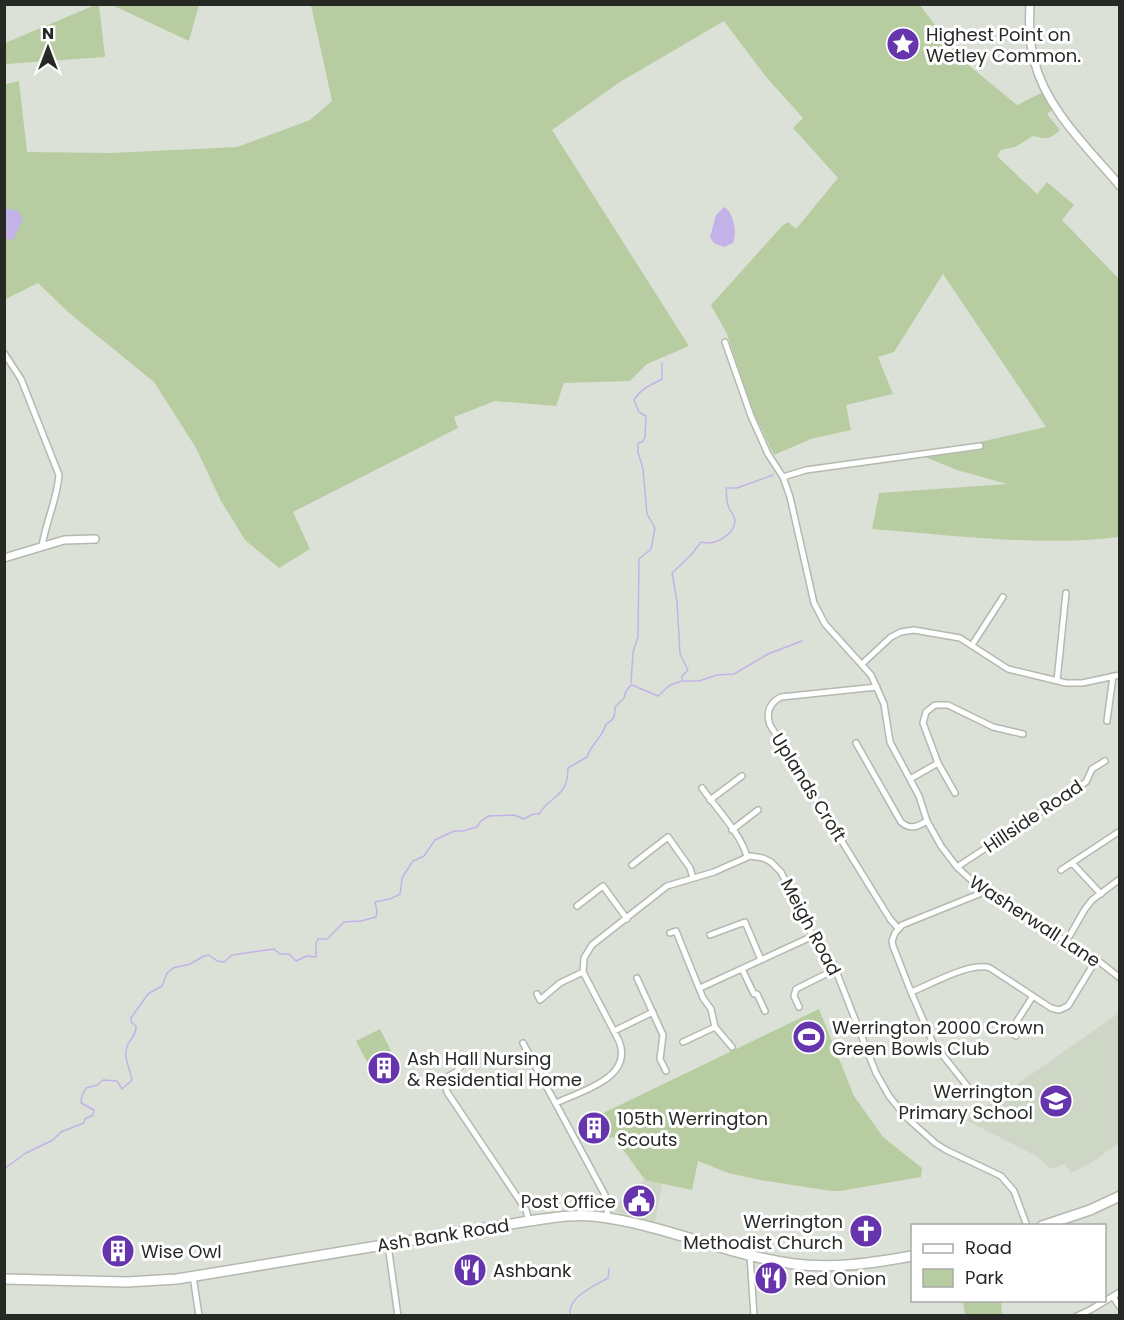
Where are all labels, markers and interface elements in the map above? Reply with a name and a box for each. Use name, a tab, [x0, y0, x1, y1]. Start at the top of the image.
north arrow	[18, 18, 78, 78]
text: N	[42, 22, 54, 45]
place label: Highest Point on Wetley Common.	[926, 22, 1081, 68]
place icon: Highest Point on Wetley Common.	[885, 26, 921, 62]
street label: Uplands Croft	[766, 728, 852, 846]
street label: Hillside Road	[979, 774, 1087, 858]
street label: Washerwall Lane	[965, 869, 1105, 973]
street label: Meigh Road	[775, 874, 847, 980]
place label: Werrington 2000 Crown Green Bowls Club	[832, 1015, 1044, 1061]
sports icon: Werrington 2000 Crown Green Bowls Club	[791, 1019, 827, 1055]
place label: Ash Hall Nursing & Residential Home	[407, 1046, 582, 1092]
building icon: Ash Hall Nursing & Residential Home	[366, 1050, 402, 1086]
place label: Werrington Primary School	[899, 1079, 1033, 1125]
school or university icon: Werrington Primary School	[1038, 1083, 1074, 1119]
place label: 105th Werrington Scouts	[617, 1106, 768, 1152]
building icon: 105th Werrington Scouts	[576, 1110, 612, 1146]
public building icon: Post Office	[621, 1183, 657, 1219]
place label: Post Office	[521, 1189, 616, 1214]
place label: Werrington Methodist Church	[683, 1209, 843, 1255]
street label: Ash Bank Road	[375, 1212, 511, 1258]
church icon: Werrington Methodist Church	[848, 1213, 884, 1249]
legend	[911, 1224, 1106, 1302]
building icon: Wise Owl	[100, 1233, 136, 1269]
text: Road	[965, 1235, 1012, 1260]
place label: Wise Owl	[141, 1239, 222, 1264]
restaurant icon: Ashbank	[452, 1252, 488, 1288]
place label: Ashbank	[493, 1258, 572, 1283]
restaurant icon: Red Onion	[753, 1260, 789, 1296]
text: Park	[965, 1265, 1004, 1290]
place label: Red Onion	[794, 1266, 886, 1291]

